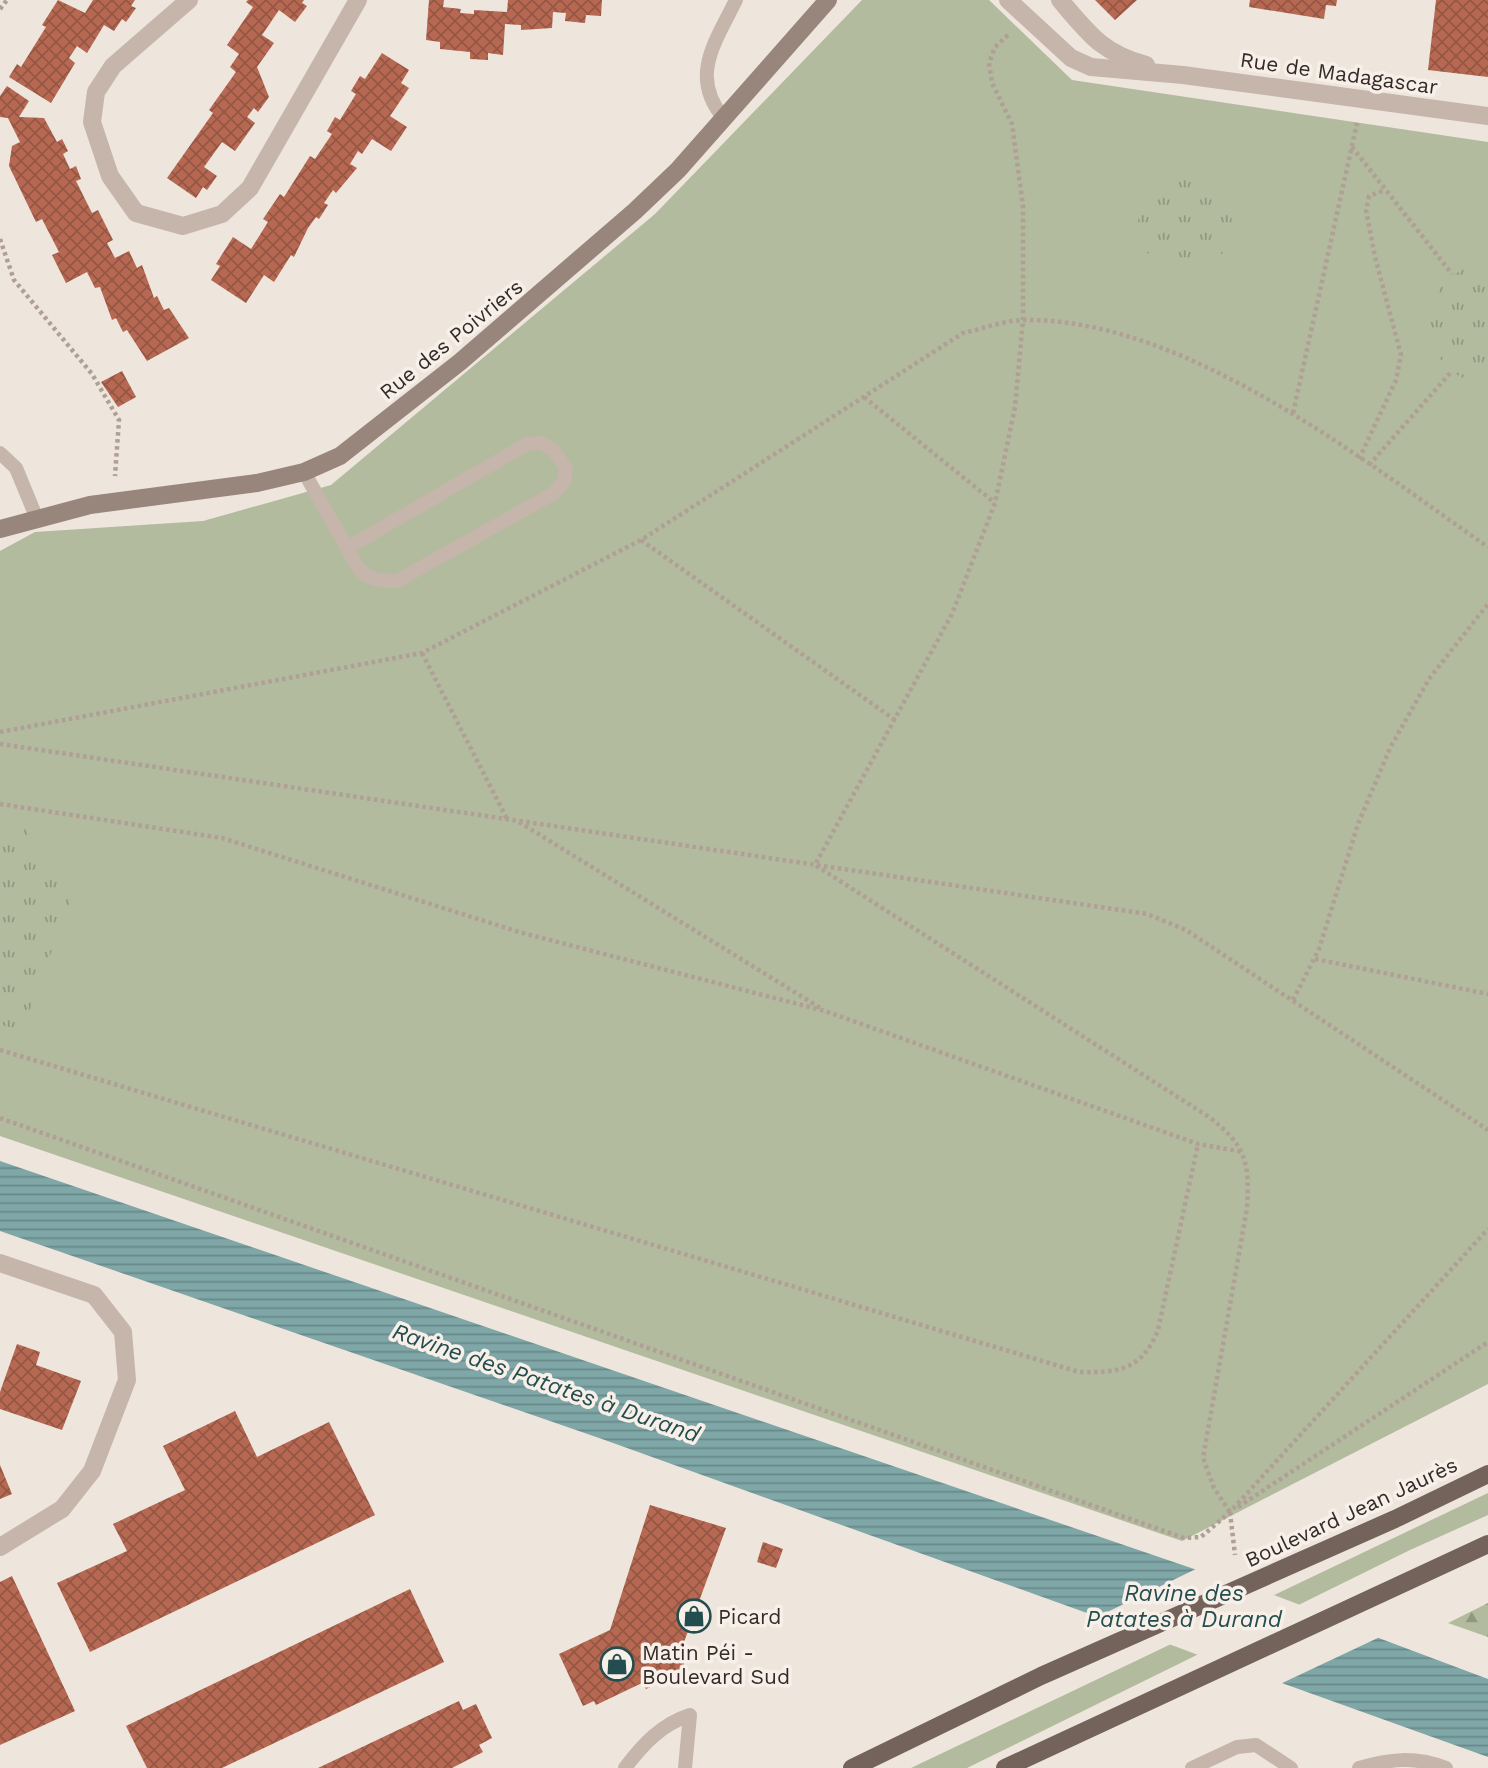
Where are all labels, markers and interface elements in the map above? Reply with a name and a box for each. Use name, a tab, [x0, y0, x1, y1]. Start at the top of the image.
street label: Rue de Madagascar	[1238, 47, 1440, 99]
street label: Rue des Poivriers	[374, 274, 528, 404]
water label: Ravine des Patates à Durand	[389, 1318, 704, 1449]
street label: Boulevard Jean Jaurès	[1241, 1452, 1461, 1572]
water label: Ravine des Patates à Durand	[1086, 1580, 1283, 1633]
shop icon: Picard	[675, 1597, 713, 1635]
place label: Picard	[718, 1604, 781, 1629]
place label: Matin Péi - Boulevard Sud	[642, 1640, 790, 1689]
shop icon: Matin Péi - Boulevard Sud	[598, 1645, 636, 1683]

